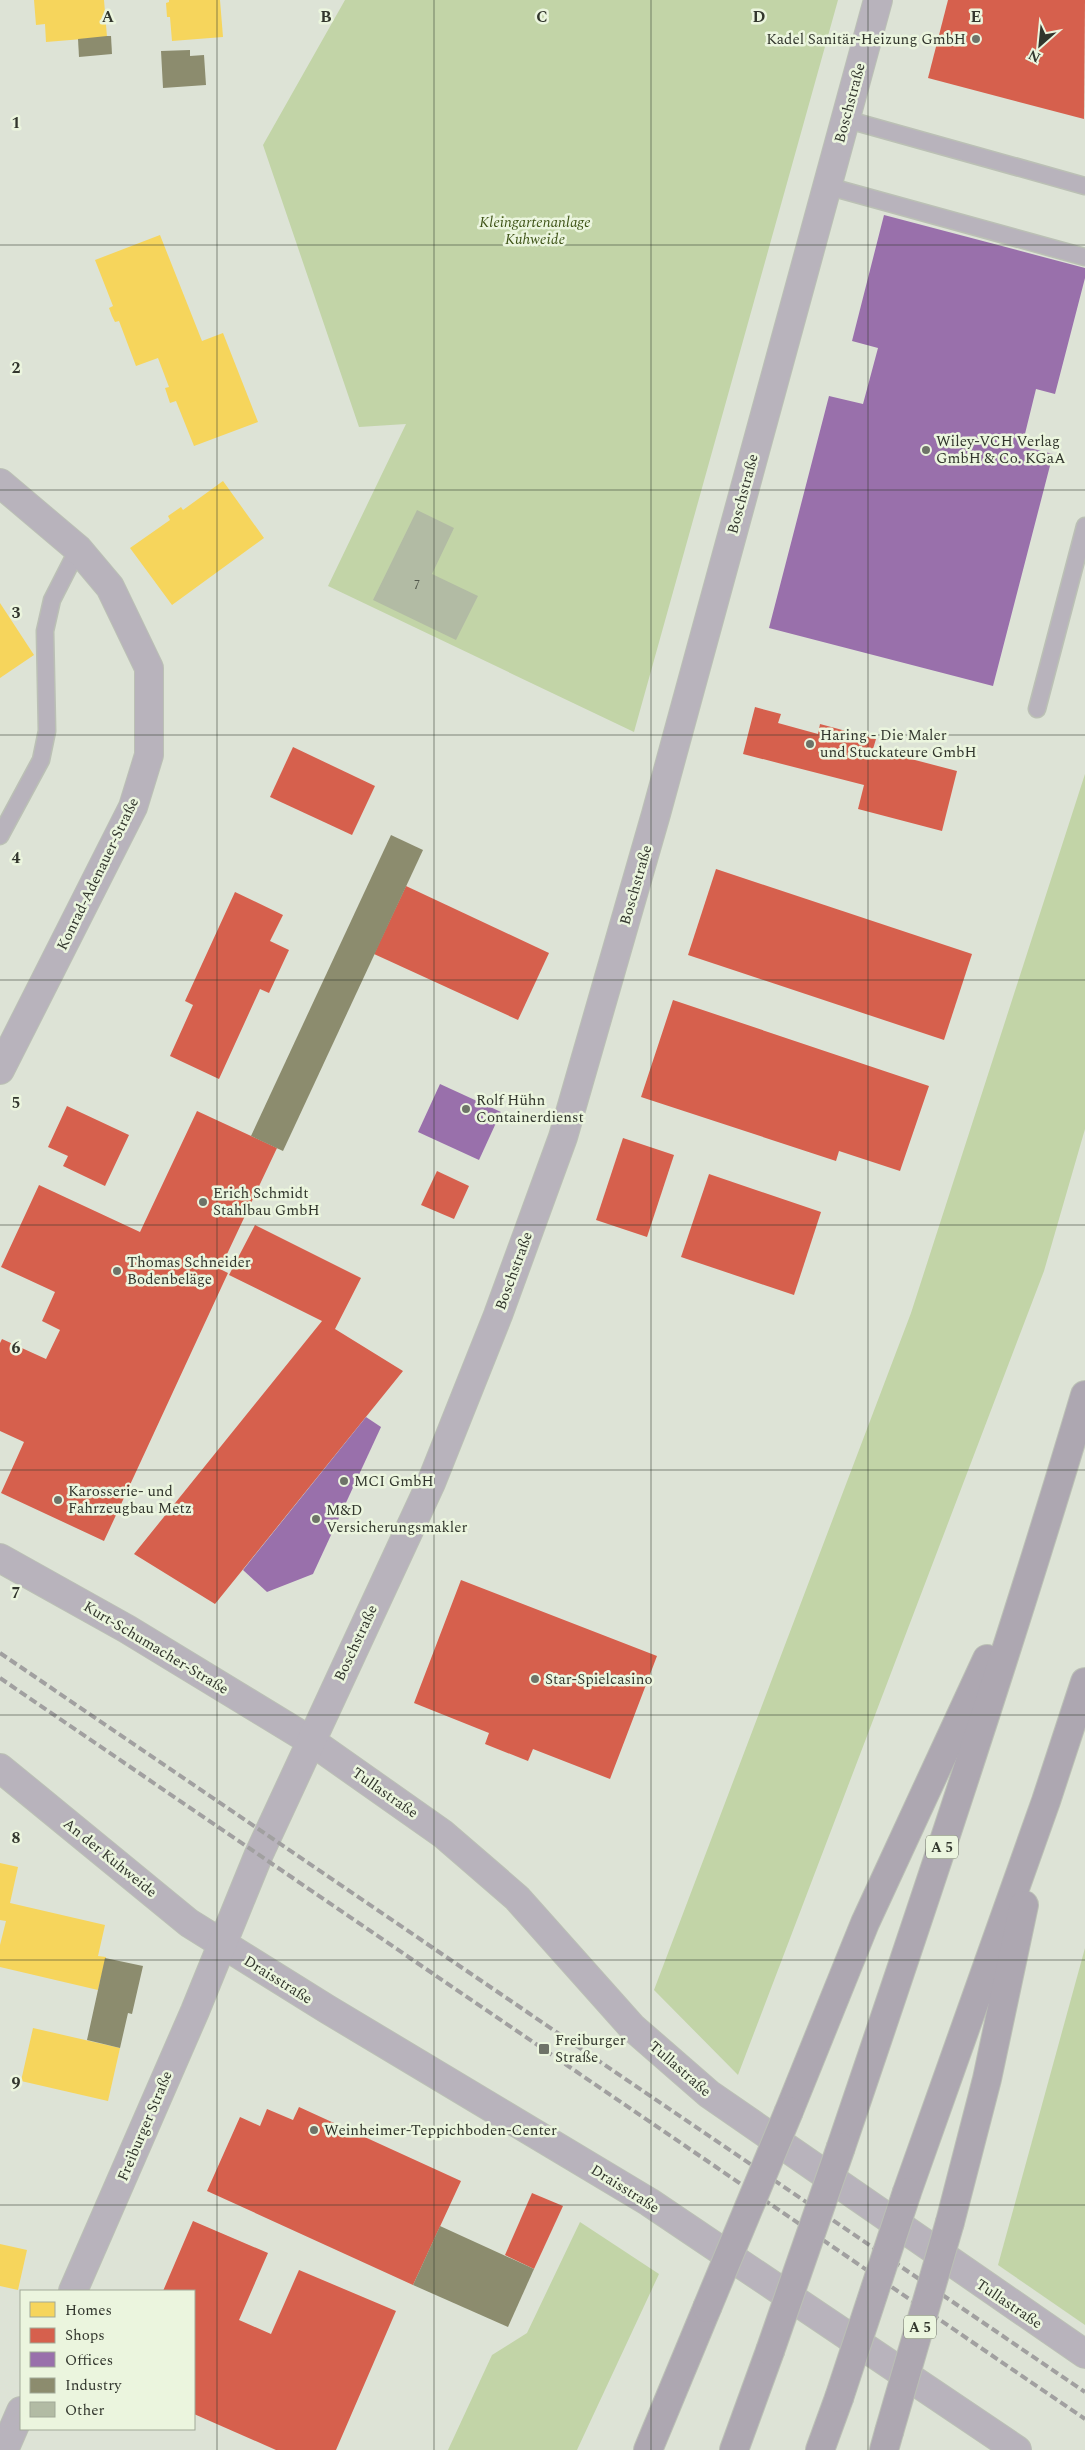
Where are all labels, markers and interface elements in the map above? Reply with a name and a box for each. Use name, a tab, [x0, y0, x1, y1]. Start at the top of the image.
text: A	[102, 5, 115, 29]
text: B	[320, 5, 332, 29]
text: C	[536, 5, 548, 29]
text: D	[753, 5, 766, 29]
text: E	[971, 5, 981, 29]
north arrow	[1015, 20, 1065, 70]
place label: Kadel Sanitär-Heizung GmbH	[766, 28, 966, 51]
marker: Kadel Sanitär-Heizung GmbH	[970, 33, 982, 45]
text: N	[1024, 44, 1044, 68]
street label: Boschstraße	[828, 60, 872, 146]
text: 1	[12, 111, 20, 135]
park label: Kleingartenanlage Kuhweide	[479, 211, 591, 251]
text: 2	[12, 356, 21, 380]
place label: Wiley-VCH Verlag GmbH & Co. KGaA	[936, 430, 1065, 470]
marker: Wiley-VCH Verlag GmbH & Co. KGaA	[920, 444, 932, 456]
street label: Boschstraße	[721, 451, 765, 537]
house number: 7	[414, 576, 420, 595]
text: 3	[12, 601, 21, 625]
place label: Haring - Die Maler und Stuckateure GmbH	[820, 724, 977, 764]
marker: Haring - Die Maler und Stuckateure GmbH	[804, 738, 816, 750]
street label: Konrad-Adenauer-Straße	[51, 794, 145, 954]
street label: Boschstraße	[614, 842, 658, 928]
text: 4	[12, 846, 21, 870]
place label: Rolf Hühn Containerdienst	[476, 1089, 584, 1129]
text: 5	[12, 1091, 20, 1115]
marker: Rolf Hühn Containerdienst	[460, 1103, 472, 1115]
place label: Erich Schmidt Stahlbau GmbH	[213, 1182, 320, 1222]
marker: Erich Schmidt Stahlbau GmbH	[197, 1196, 209, 1208]
street label: Boschstraße	[489, 1229, 539, 1313]
place label: Thomas Schneider Bodenbeläge	[127, 1251, 251, 1291]
marker: Thomas Schneider Bodenbeläge	[111, 1265, 123, 1277]
text: 6	[12, 1336, 21, 1360]
place label: MCI GmbH	[354, 1470, 434, 1493]
marker: MCI GmbH	[338, 1475, 350, 1487]
place label: Karosserie- und Fahrzeugbau Metz	[68, 1480, 192, 1520]
marker: Karosserie- und Fahrzeugbau Metz	[52, 1494, 64, 1506]
place label: M&D Versicherungsmakler	[326, 1499, 467, 1539]
marker: M&D Versicherungsmakler	[310, 1513, 322, 1525]
text: 7	[12, 1581, 21, 1605]
street label: Kurt-Schumacher-Straße	[79, 1595, 233, 1701]
street label: Boschstraße	[328, 1601, 384, 1685]
place label: Star-Spielcasino	[545, 1668, 653, 1691]
marker: Star-Spielcasino	[529, 1673, 541, 1685]
street label: Tullastraße	[347, 1762, 423, 1824]
street label: An der Kuhweide	[58, 1813, 162, 1903]
text: 8	[12, 1826, 21, 1850]
road number: A 5	[926, 1835, 958, 1858]
street label: Draisstraße	[239, 1950, 317, 2010]
place label: Freiburger Straße	[555, 2029, 626, 2069]
street label: Tullastraße	[644, 2035, 716, 2103]
marker: Freiburger Straße	[537, 2042, 551, 2056]
street label: Freiburger Straße	[111, 2067, 179, 2185]
text: 9	[12, 2071, 21, 2095]
place label: Weinheimer-Teppichboden-Center	[324, 2119, 557, 2142]
marker: Weinheimer-Teppichboden-Center	[308, 2124, 320, 2136]
street label: Draisstraße	[586, 2159, 664, 2219]
street label: Tullastraße	[971, 2273, 1047, 2335]
legend	[20, 2290, 195, 2430]
text: Homes	[65, 2299, 112, 2322]
road number: A 5	[904, 2316, 936, 2338]
text: Shops	[65, 2324, 105, 2347]
text: Offices	[65, 2349, 113, 2372]
text: Industry	[65, 2374, 122, 2397]
text: Other	[65, 2399, 104, 2422]

